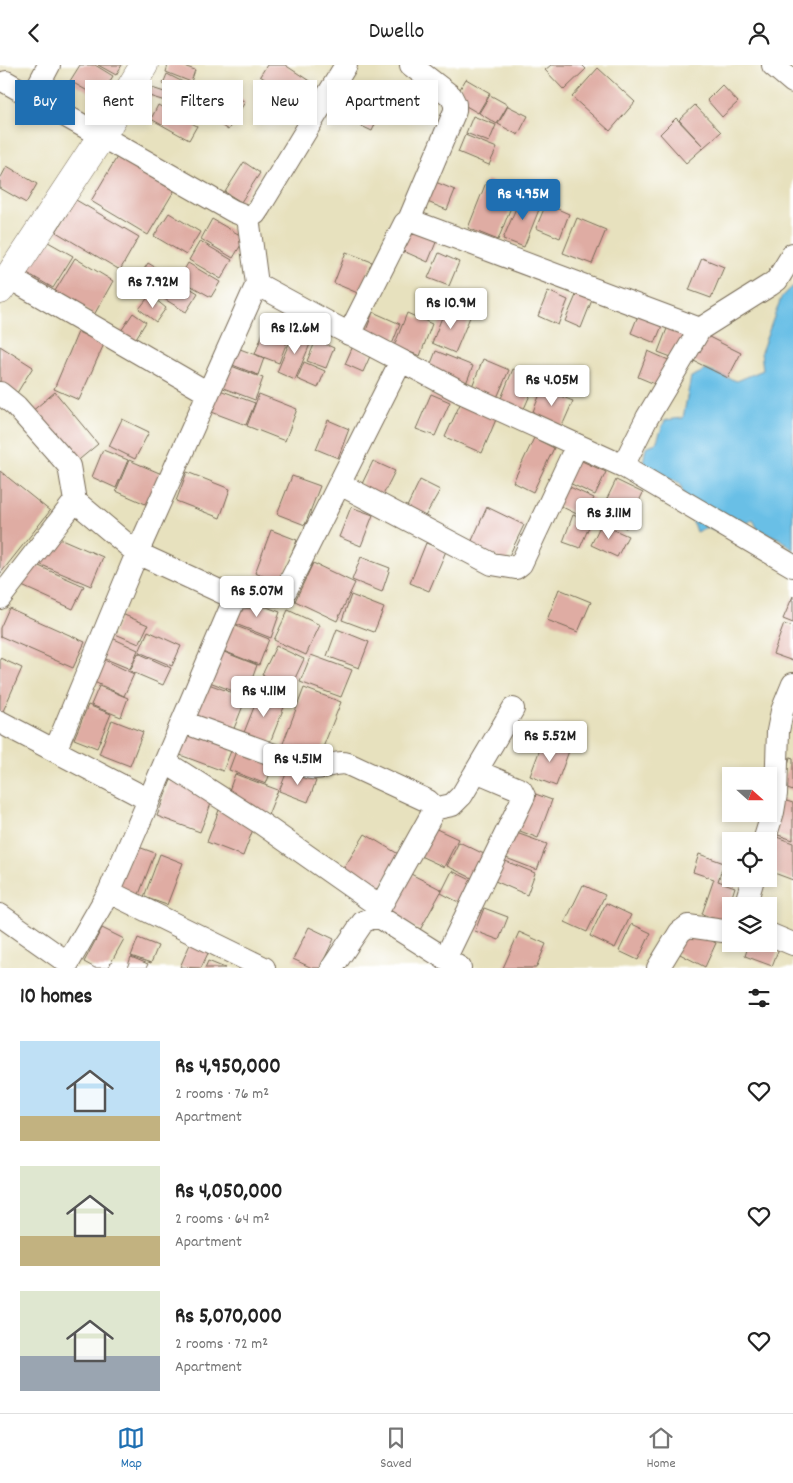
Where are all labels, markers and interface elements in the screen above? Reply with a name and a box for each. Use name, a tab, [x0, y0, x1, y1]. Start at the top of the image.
text: Dwello	[369, 17, 424, 48]
icon: back	[20, 19, 48, 47]
icon: person	[745, 19, 773, 47]
chip: Buy	[15, 80, 75, 125]
chip: Rent	[85, 80, 152, 125]
chip: Filters	[162, 80, 243, 125]
chip: New	[253, 80, 317, 125]
chip: Apartment	[327, 80, 438, 125]
pin: Rs 4.95M	[471, 179, 575, 221]
text: Rs 4.95M	[497, 183, 549, 206]
pin: Rs 7.92M	[101, 267, 205, 309]
text: Rs 7.92M	[128, 271, 178, 294]
pin: Rs 10.9M	[399, 287, 503, 330]
text: Rs 10.9M	[426, 292, 476, 315]
pin: Rs 12.6M	[243, 313, 347, 355]
text: Rs 12.6M	[271, 317, 319, 340]
pin: Rs 4.05M	[500, 365, 604, 407]
text: Rs 4.05M	[526, 369, 579, 392]
pin: Rs 3.11M	[557, 497, 661, 540]
text: Rs 3.11M	[587, 502, 631, 525]
pin: Rs 5.07M	[205, 575, 309, 618]
text: Rs 5.07M	[231, 580, 283, 603]
pin: Rs 4.11M	[212, 675, 316, 718]
text: Rs 4.11M	[242, 680, 286, 703]
pin: Rs 5.52M	[498, 721, 602, 763]
text: Rs 5.52M	[524, 725, 576, 748]
pin: Rs 4.51M	[246, 743, 350, 786]
text: Rs 4.51M	[274, 748, 322, 771]
north arrow	[722, 767, 778, 823]
map controls	[722, 767, 777, 952]
button: locate	[722, 832, 777, 887]
button: layers	[722, 897, 777, 952]
text: 10 homes	[20, 983, 92, 1013]
icon: filters	[745, 984, 773, 1012]
text: Rs 4,950,000	[175, 1053, 281, 1083]
icon: home	[60, 1061, 120, 1121]
icon: heart	[745, 1077, 773, 1105]
text: 2 rooms · 76 m²	[175, 1083, 269, 1106]
text: Apartment	[175, 1106, 242, 1129]
text: Rs 4,050,000	[175, 1178, 283, 1208]
icon: home	[60, 1186, 120, 1246]
icon: heart	[745, 1202, 773, 1230]
text: 2 rooms · 64 m²	[175, 1208, 270, 1231]
text: Apartment	[175, 1231, 242, 1254]
text: Rs 5,070,000	[175, 1303, 282, 1333]
icon: home	[60, 1311, 120, 1371]
icon: heart	[745, 1327, 773, 1355]
text: 2 rooms · 72 m²	[175, 1333, 268, 1356]
text: Apartment	[175, 1356, 242, 1379]
tab: Map	[117, 1424, 145, 1474]
tab: Saved	[380, 1424, 412, 1474]
tab: Home	[646, 1424, 676, 1474]

